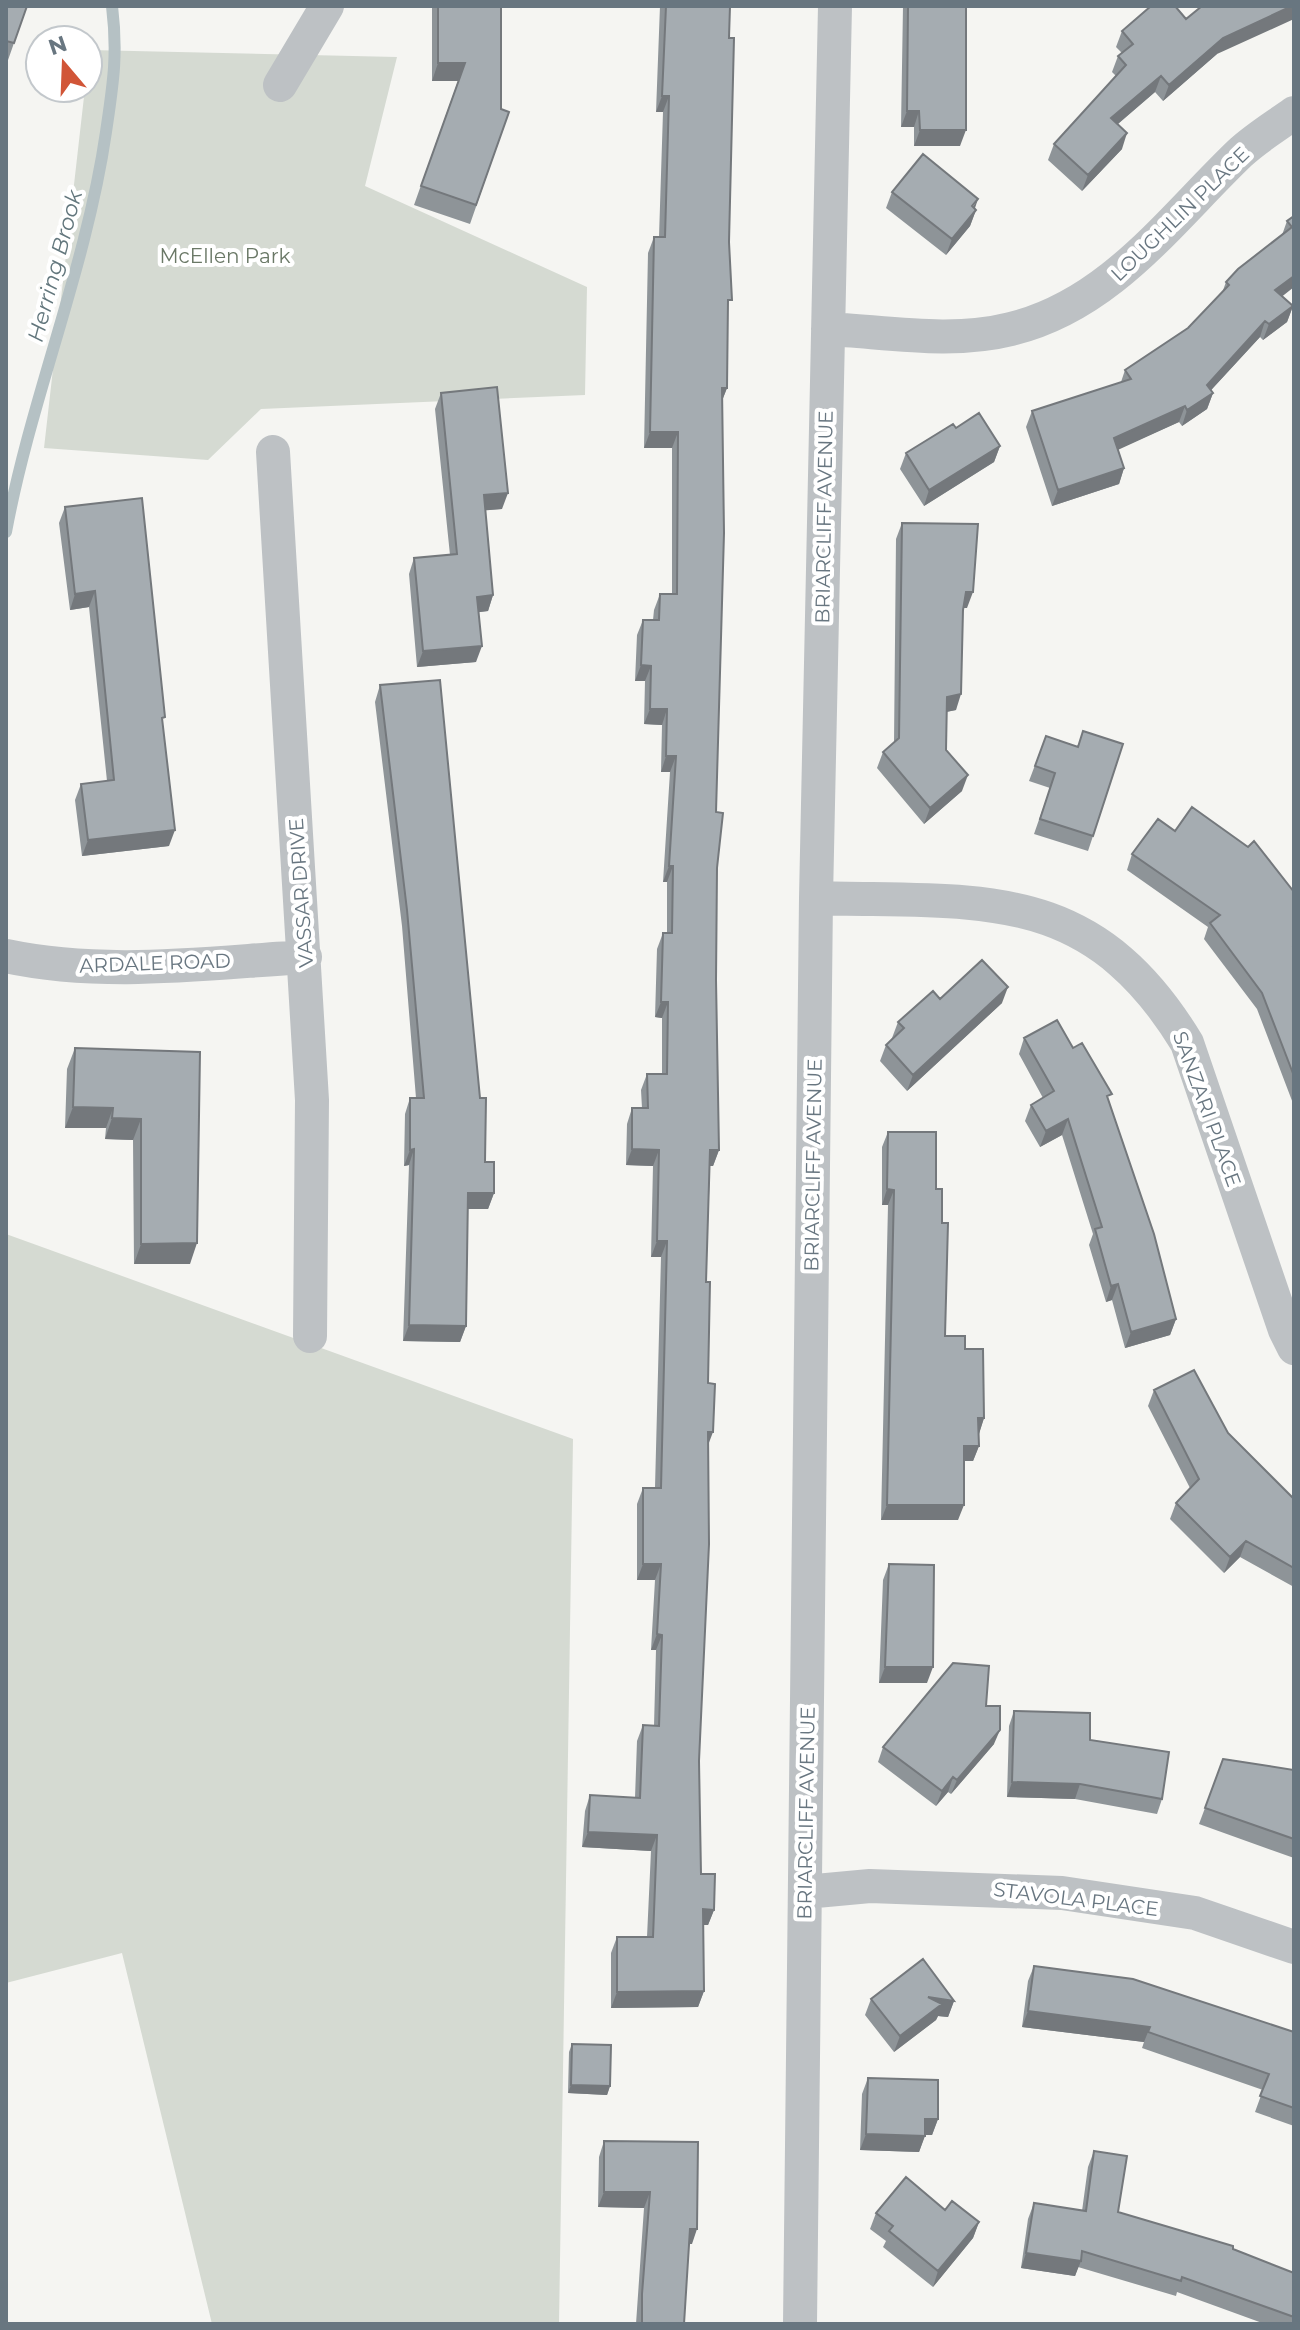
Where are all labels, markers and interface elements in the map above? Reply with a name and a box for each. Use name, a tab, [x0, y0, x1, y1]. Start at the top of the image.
north arrow	[24, 24, 104, 104]
text: N	[45, 30, 70, 61]
street label: LOUGHLIN PLACE	[1106, 142, 1254, 286]
water label: Herring Brook	[22, 186, 88, 345]
park label: McEllen Park	[159, 244, 291, 268]
street label: BRIARCLIFF AVENUE	[810, 410, 838, 624]
street label: VASSAR DRIVE	[284, 817, 318, 969]
street label: ARDALE ROAD	[79, 948, 231, 978]
street label: SANZARI PLACE	[1168, 1028, 1246, 1190]
street label: BRIARCLIFF AVENUE	[799, 1058, 827, 1272]
street label: BRIARCLIFF AVENUE	[792, 1706, 820, 1920]
street label: STAVOLA PLACE	[992, 1877, 1160, 1921]

